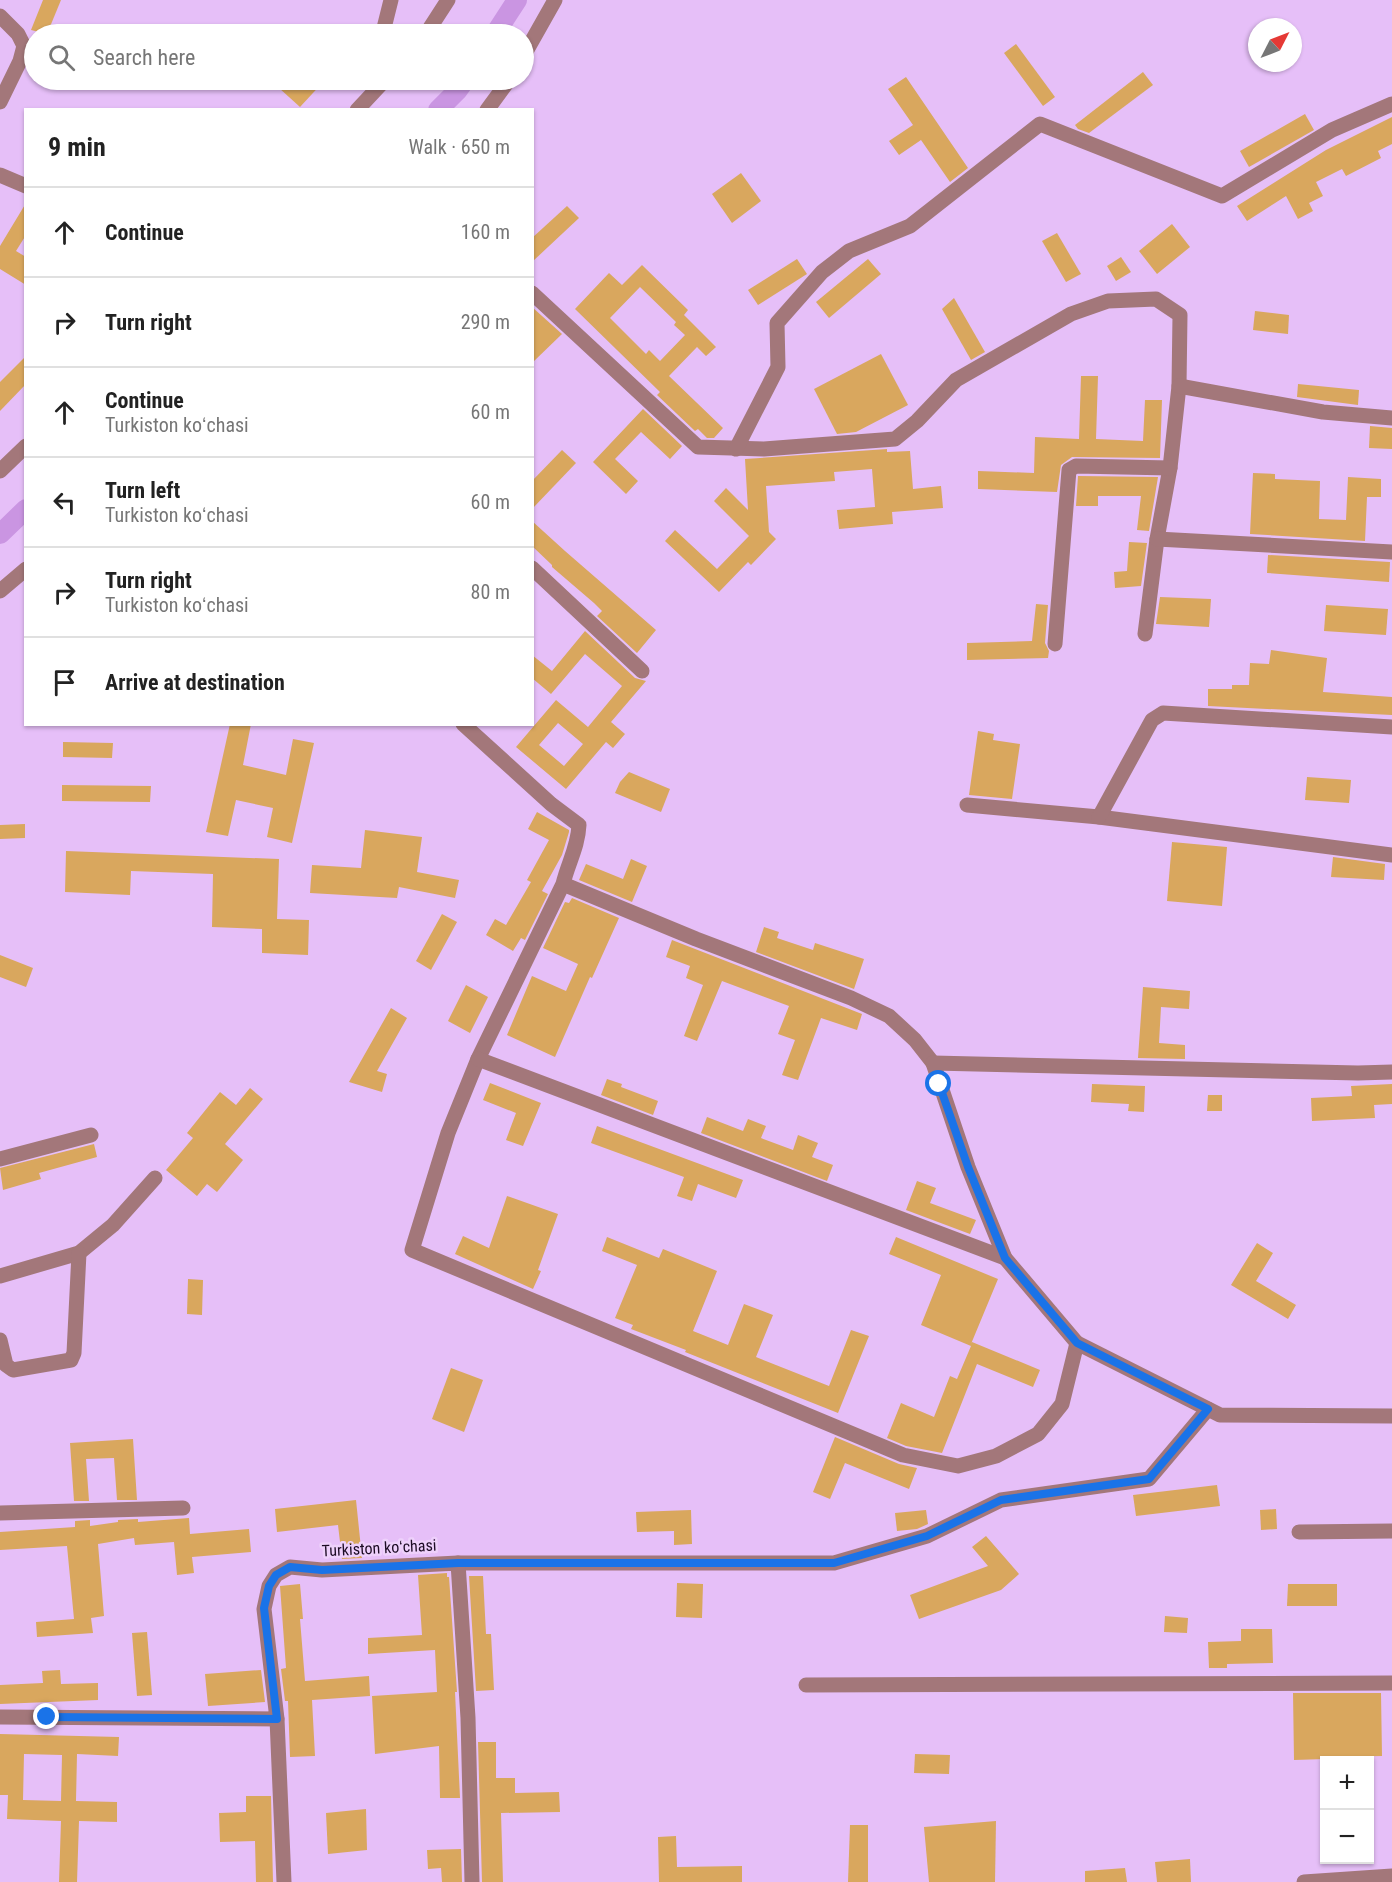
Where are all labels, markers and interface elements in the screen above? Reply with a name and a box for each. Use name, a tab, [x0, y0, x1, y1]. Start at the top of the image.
north arrow	[1248, 18, 1302, 72]
search box	[24, 24, 534, 90]
icon: search	[45, 41, 78, 74]
text: Search here	[93, 45, 195, 70]
text: 9 min	[48, 132, 106, 162]
text: Walk · 650 m	[409, 135, 510, 159]
icon: ahead	[48, 216, 81, 249]
text: Continue	[105, 220, 184, 245]
text: 160 m	[461, 220, 510, 244]
icon: right	[48, 306, 81, 339]
text: Turn right	[105, 310, 192, 335]
text: 290 m	[461, 310, 510, 334]
text: Continue	[105, 388, 184, 413]
icon: ahead	[48, 396, 81, 429]
text: 60 m	[471, 400, 510, 424]
text: Turkiston koʻchasi	[105, 413, 249, 437]
text: Turn left	[105, 478, 180, 503]
icon: left	[48, 486, 81, 519]
text: 60 m	[471, 490, 510, 514]
text: Turkiston koʻchasi	[105, 503, 249, 527]
text: Turn right	[105, 568, 192, 593]
icon: right	[48, 576, 81, 609]
text: 80 m	[471, 580, 510, 604]
text: Turkiston koʻchasi	[105, 593, 249, 617]
icon: arrive	[48, 666, 81, 699]
text: Arrive at destination	[105, 670, 285, 695]
route start	[925, 1070, 951, 1096]
street label: Turkiston koʻchasi	[321, 1536, 437, 1560]
route end	[33, 1703, 59, 1729]
map controls	[1320, 1756, 1374, 1864]
button: +	[1320, 1756, 1374, 1810]
button: −	[1320, 1810, 1374, 1864]

